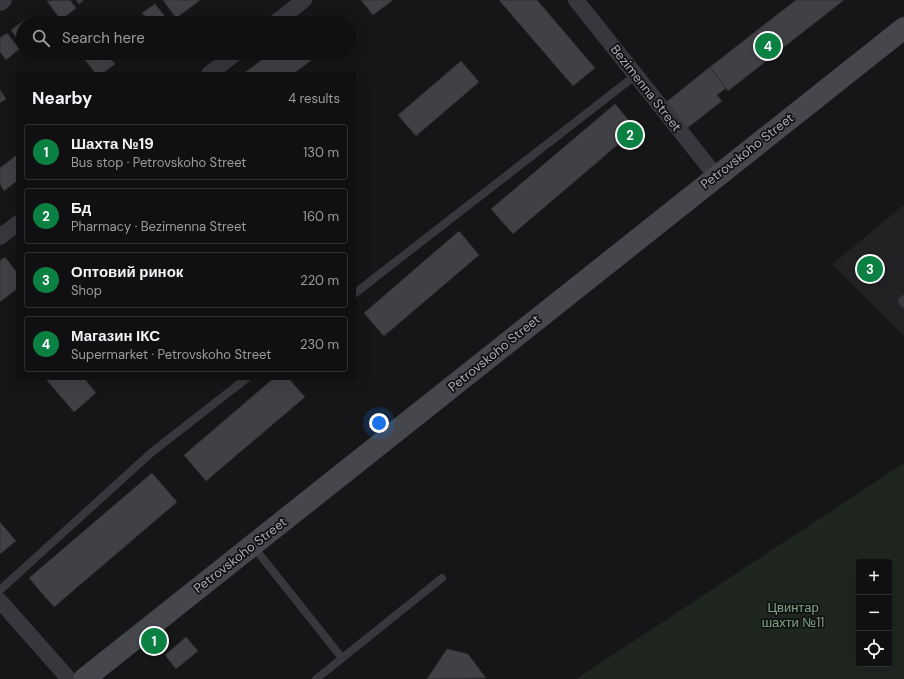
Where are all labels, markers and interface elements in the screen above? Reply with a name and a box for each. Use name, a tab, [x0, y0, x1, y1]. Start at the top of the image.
search box	[16, 16, 356, 60]
icon: search	[30, 27, 52, 49]
text: Search here	[62, 28, 145, 48]
pin: 4	[755, 31, 781, 61]
street label: Bezimenna Street	[607, 41, 685, 135]
text: Nearby	[32, 87, 92, 109]
text: 4 results	[288, 90, 340, 107]
street label: Petrovskoho Street	[697, 109, 797, 193]
pin: 2	[617, 120, 643, 150]
text: Шахта №19	[71, 134, 154, 154]
text: 1	[44, 144, 48, 161]
text: 130 m	[303, 144, 339, 161]
text: Bus stop · Petrovskoho Street	[71, 154, 246, 171]
text: Бд	[71, 198, 91, 218]
text: 2	[42, 208, 50, 225]
text: 160 m	[303, 208, 339, 225]
text: Pharmacy · Bezimenna Street	[71, 218, 246, 235]
pin: 3	[857, 254, 883, 284]
text: Оптовий ринок	[71, 262, 183, 282]
text: 3	[42, 272, 50, 289]
text: 220 m	[300, 272, 339, 289]
text: Shop	[71, 282, 102, 299]
street label: Petrovskoho Street	[444, 311, 544, 395]
text: Магазин ІКС	[71, 326, 160, 346]
text: 4	[42, 336, 50, 353]
text: 230 m	[300, 336, 339, 353]
text: Supermarket · Petrovskoho Street	[71, 346, 271, 363]
your location	[369, 413, 389, 433]
street label: Petrovskoho Street	[190, 513, 290, 597]
map controls	[856, 559, 892, 667]
button: +	[856, 559, 892, 595]
button: −	[856, 595, 892, 631]
park label: Цвинтар шахти №11	[762, 599, 824, 631]
pin: 1	[141, 626, 167, 656]
button: locate	[856, 631, 892, 667]

